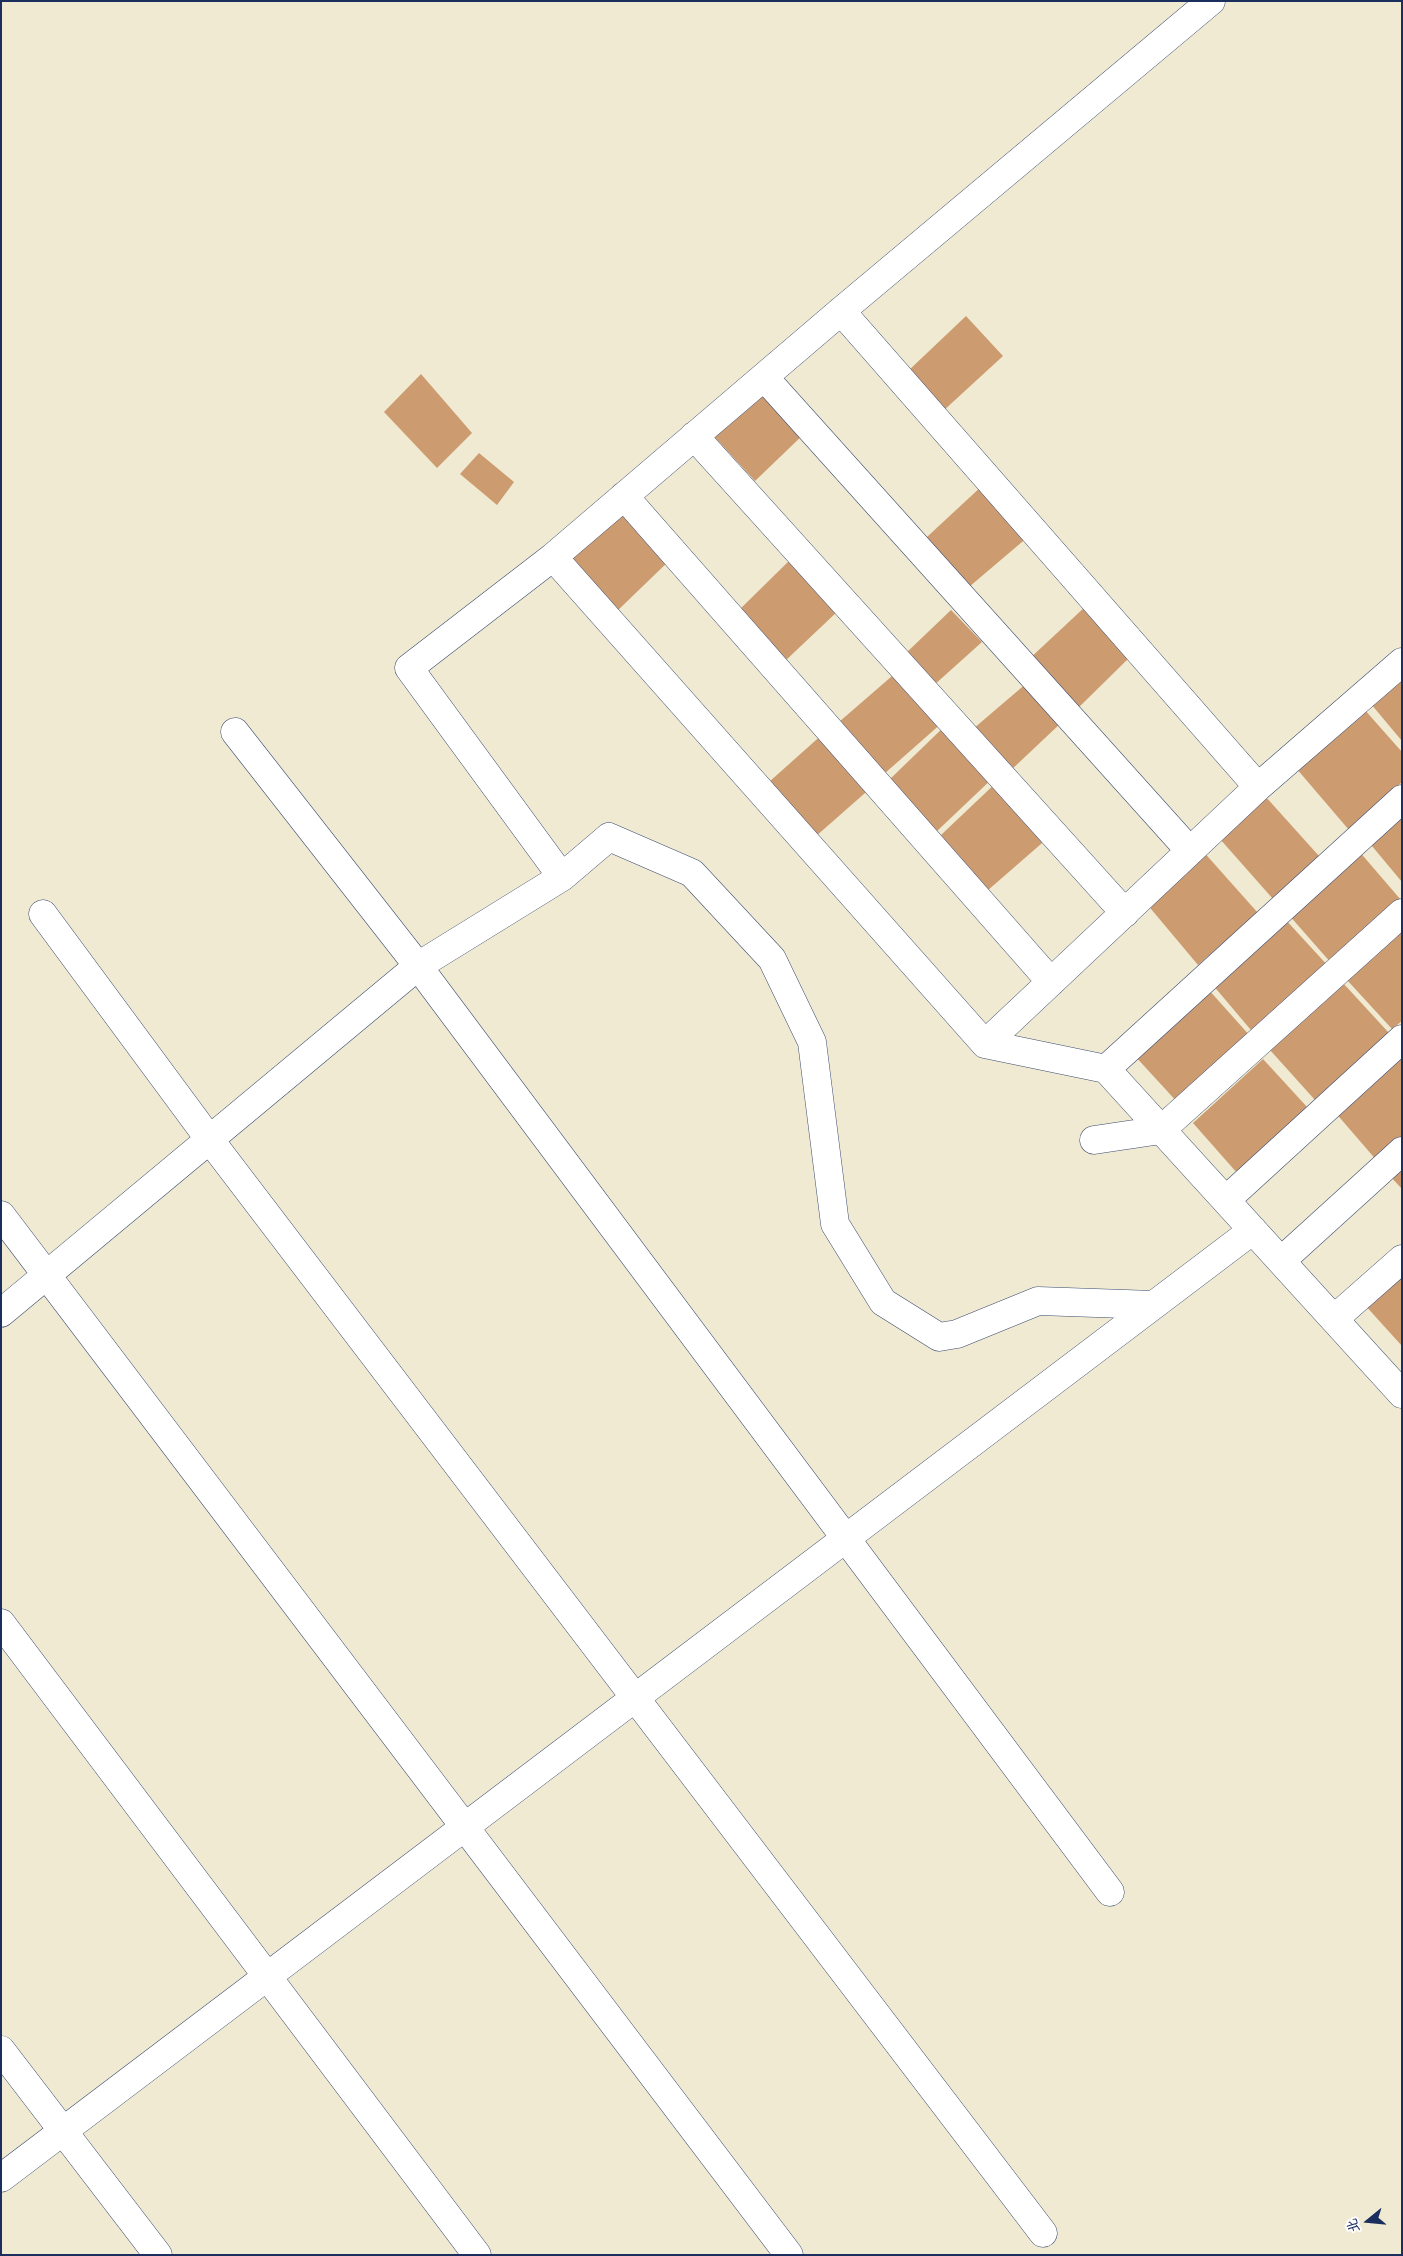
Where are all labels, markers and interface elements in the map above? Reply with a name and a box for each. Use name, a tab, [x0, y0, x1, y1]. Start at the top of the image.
north arrow	[1343, 2196, 1393, 2246]
text: 北	[1343, 2216, 1363, 2235]

